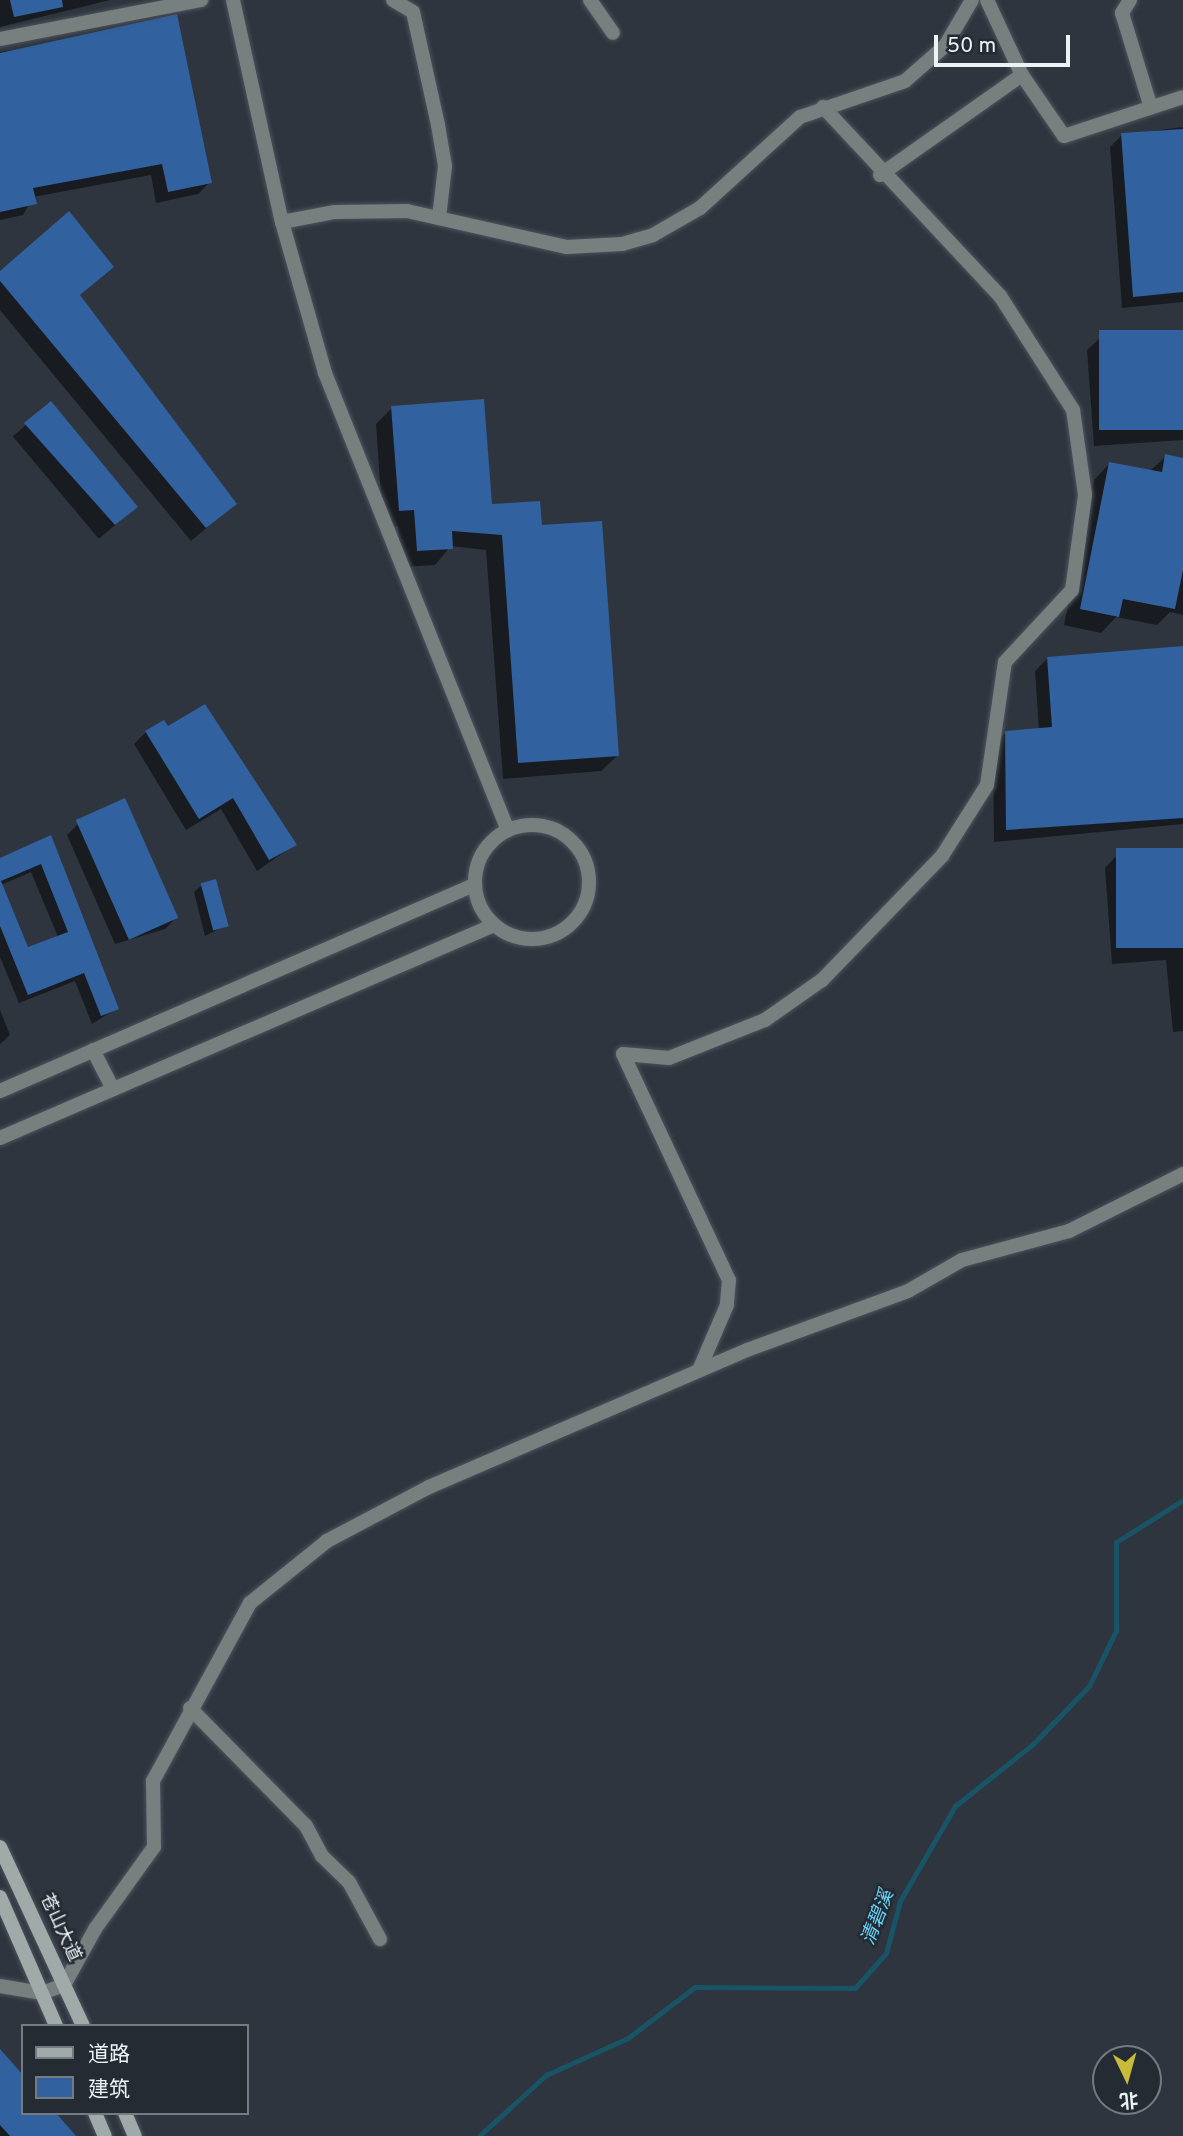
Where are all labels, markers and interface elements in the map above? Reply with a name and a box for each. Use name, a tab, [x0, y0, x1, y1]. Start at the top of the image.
scale bar	[938, 21, 1074, 65]
text: 50 m	[947, 33, 996, 60]
water label: 清碧溪	[858, 1887, 900, 1949]
street label: 苍山大道	[34, 1891, 84, 1965]
legend	[21, 2024, 248, 2115]
text: 道路	[88, 2042, 130, 2069]
north arrow	[1092, 2045, 1162, 2115]
text: 建筑	[88, 2077, 130, 2104]
text: 北	[1118, 2086, 1139, 2112]

